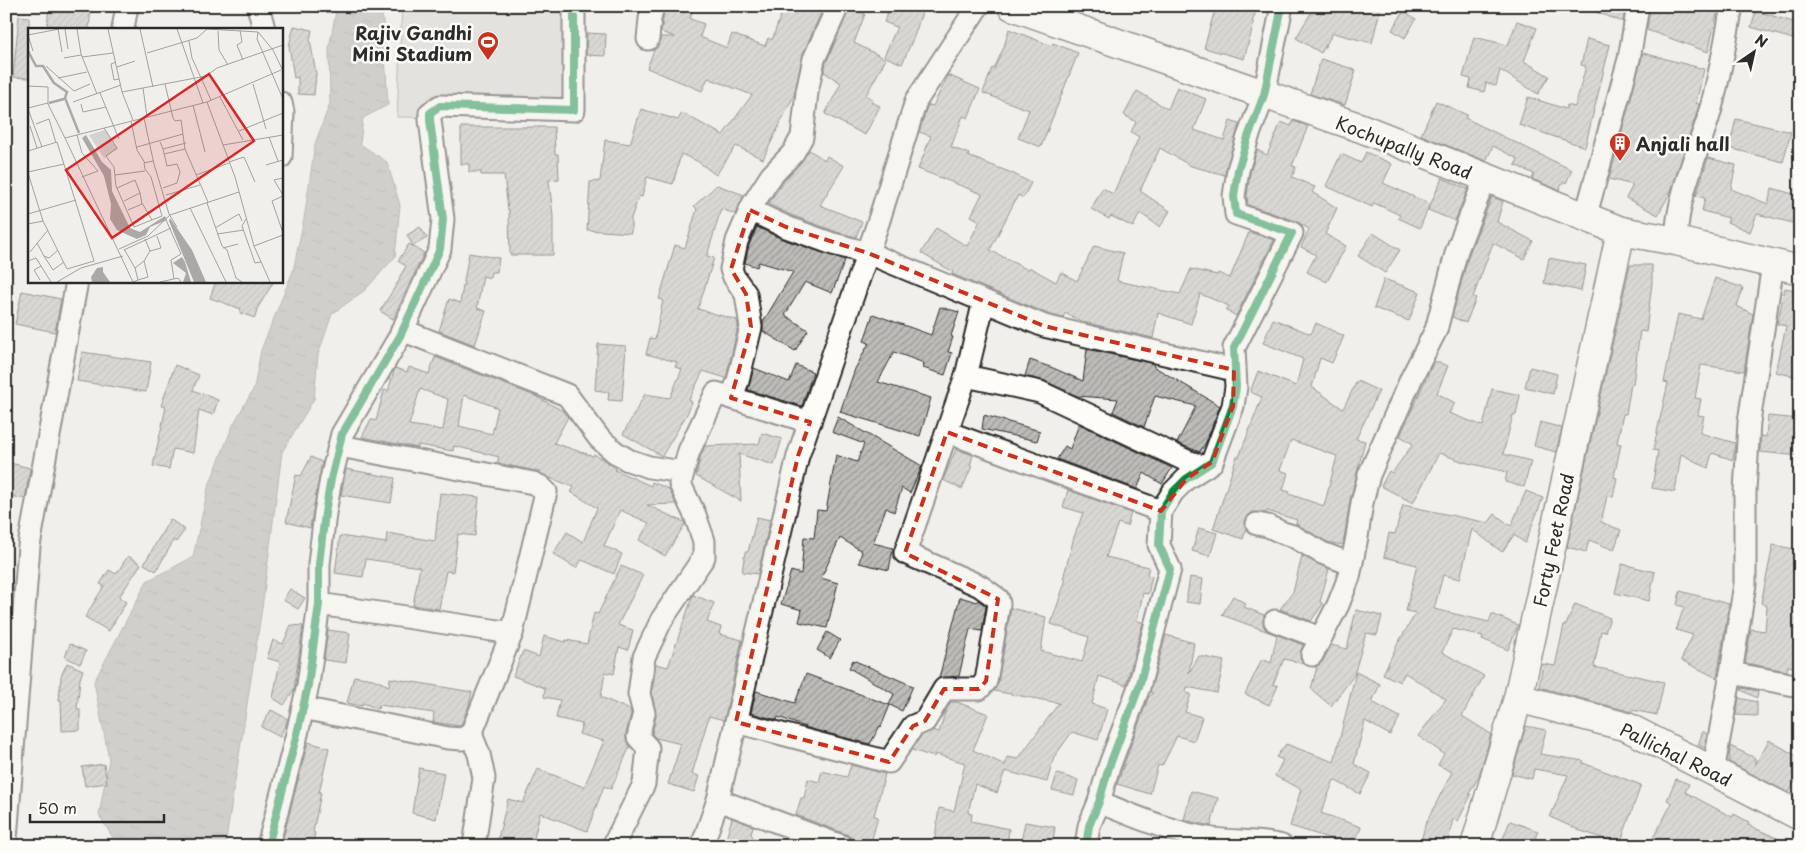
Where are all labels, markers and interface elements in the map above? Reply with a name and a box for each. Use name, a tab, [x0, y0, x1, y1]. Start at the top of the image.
place label: Rajiv Gandhi Mini Stadium	[352, 19, 472, 67]
inset map	[28, 28, 282, 282]
north arrow	[1728, 28, 1778, 78]
text: N	[1751, 29, 1772, 53]
sports icon: Rajiv Gandhi Mini Stadium	[476, 30, 500, 61]
street label: Kochupally Road	[1332, 109, 1476, 185]
place label: Anjali hall	[1636, 130, 1729, 157]
building icon: Anjali hall	[1608, 131, 1632, 162]
street label: Forty Feet Road	[1526, 471, 1580, 609]
street label: Pallichal Road	[1616, 715, 1736, 793]
scale bar	[30, 792, 164, 824]
text: 50 m	[38, 796, 77, 819]

